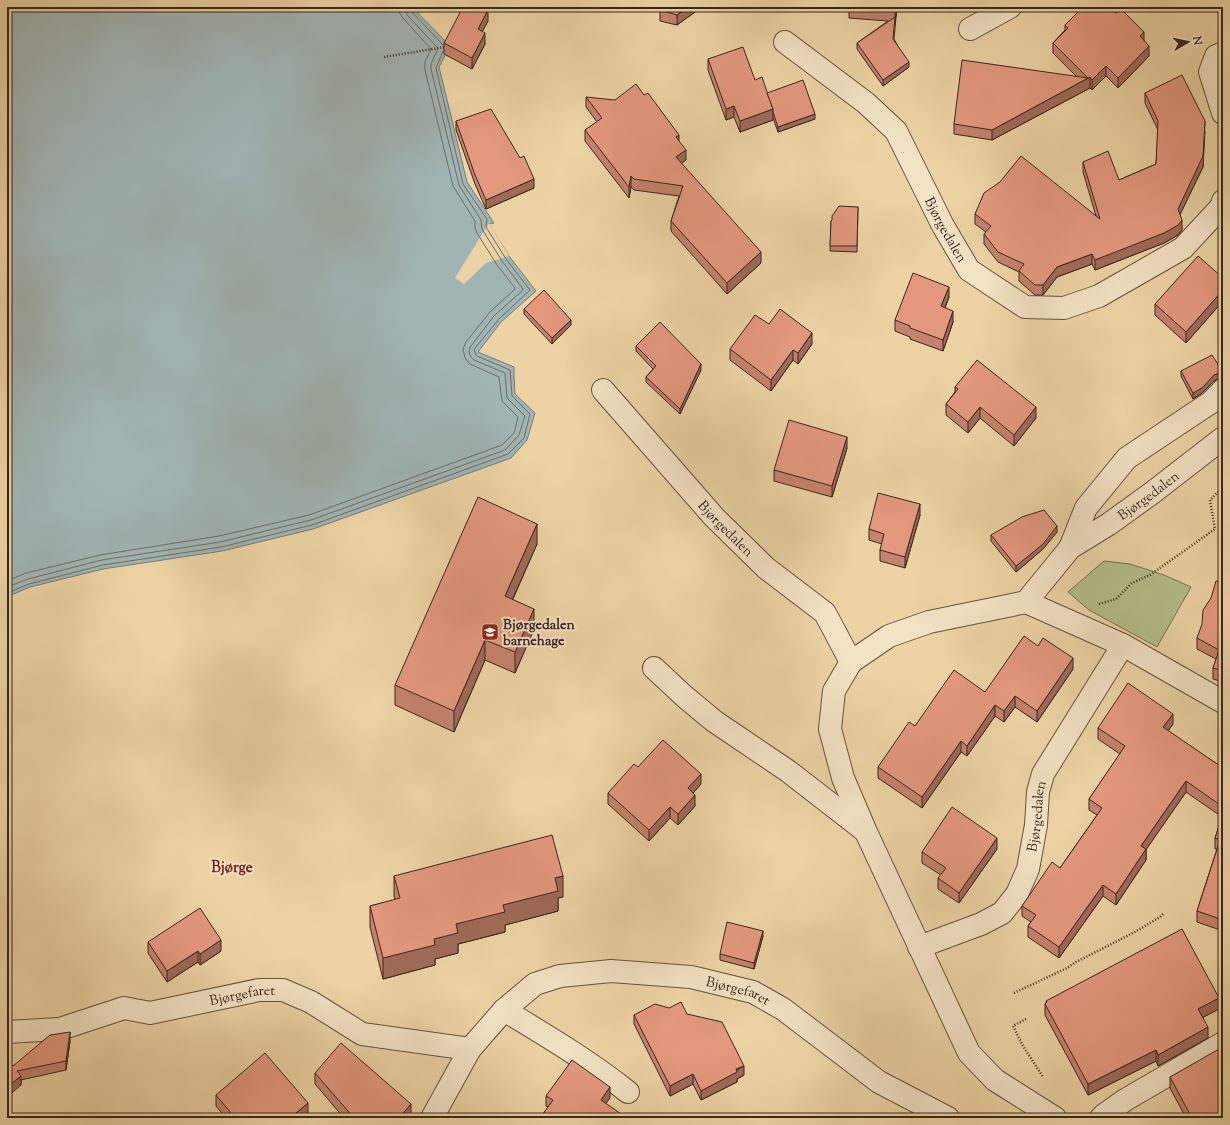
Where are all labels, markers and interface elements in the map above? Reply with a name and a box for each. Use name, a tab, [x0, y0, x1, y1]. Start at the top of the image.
north arrow	[1168, 22, 1208, 62]
text: N	[1188, 34, 1206, 46]
street label: Bjørgedalen	[918, 194, 971, 267]
street label: Bjørgedalen	[1115, 467, 1184, 526]
street label: Bjørgedalen	[692, 497, 757, 562]
place label: Bjørgedalen barnehage	[502, 616, 576, 652]
school or university icon: Bjørgedalen barnehage	[480, 622, 500, 642]
street label: Bjørgedalen	[1023, 778, 1053, 854]
district label: Bjørge	[211, 858, 253, 879]
street label: Bjørgefaret	[703, 973, 773, 1012]
street label: Bjørgefaret	[208, 982, 275, 1012]

